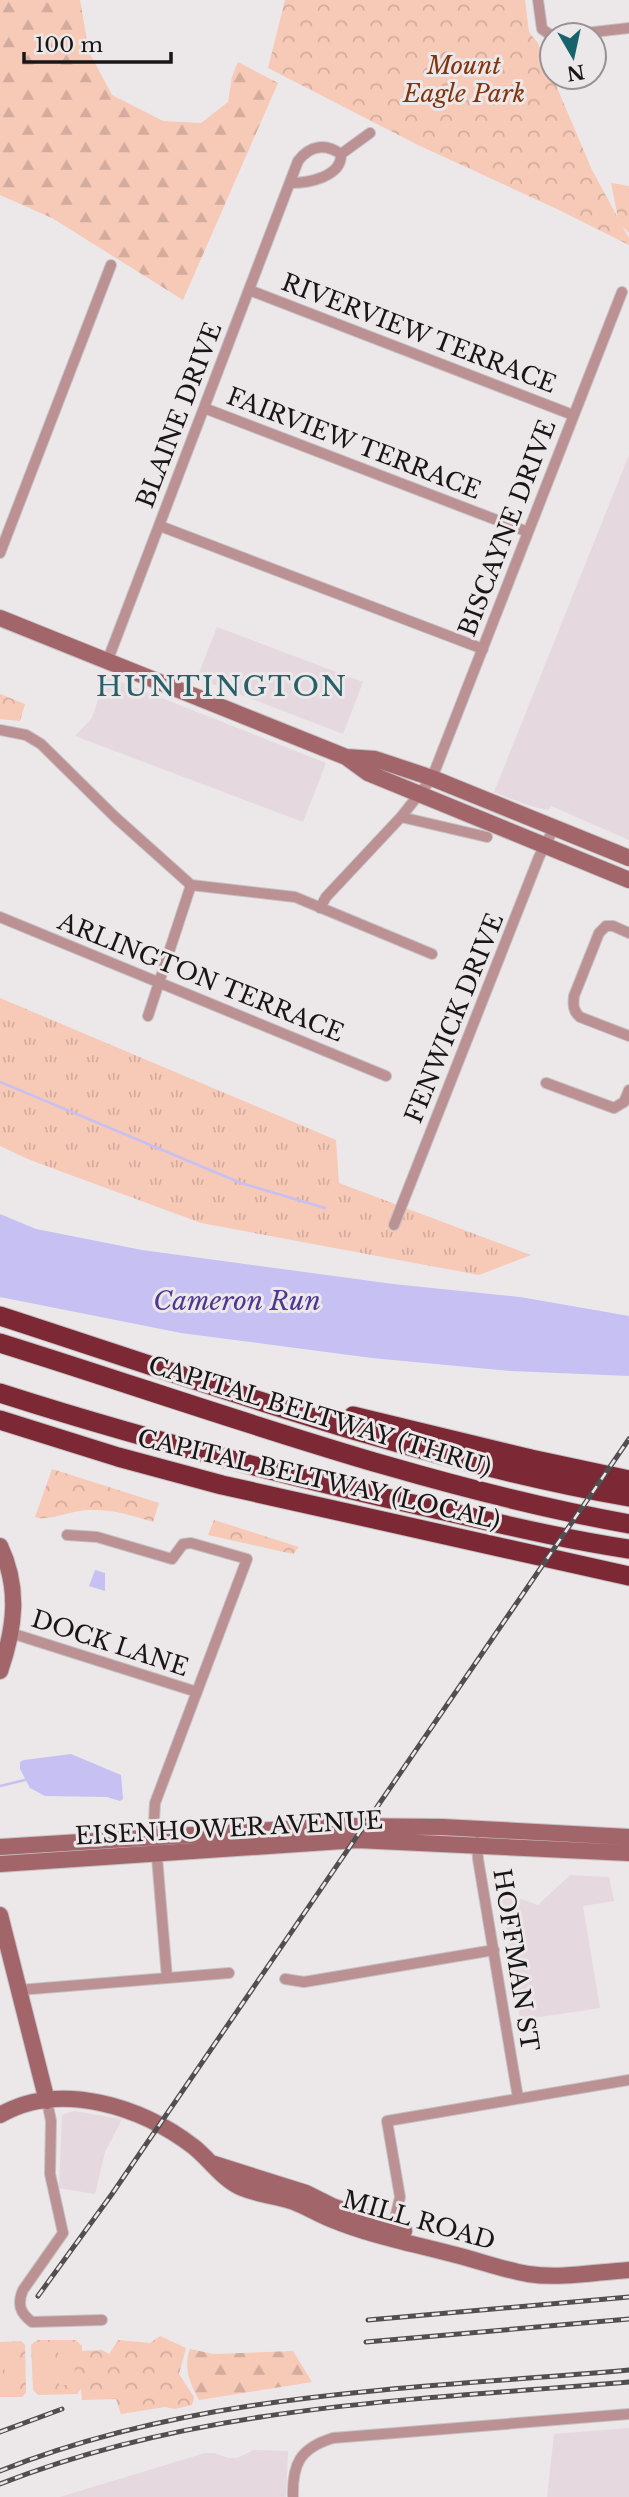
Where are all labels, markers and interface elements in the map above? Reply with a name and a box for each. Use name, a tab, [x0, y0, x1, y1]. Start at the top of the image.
scale bar	[24, 21, 172, 65]
north arrow	[538, 21, 608, 91]
text: 100 m	[35, 32, 103, 58]
park label: Mount Eagle Park	[402, 51, 525, 108]
text: N	[565, 60, 586, 85]
street label: RIVERVIEW TERRACE	[278, 267, 560, 399]
street label: BLAINE DRIVE	[130, 318, 228, 512]
street label: FAIRVIEW TERRACE	[223, 381, 485, 505]
street label: BISCAYNE DRIVE	[452, 416, 562, 640]
district label: HUNTINGTON	[96, 669, 348, 704]
street label: ARLINGTON TERRACE	[53, 906, 348, 1048]
street label: FENWICK DRIVE	[399, 909, 509, 1127]
water label: Cameron Run	[153, 1285, 321, 1317]
street label: CAPITAL BELTWAY (THRU)	[145, 1350, 495, 1482]
street label: CAPITAL BELTWAY (LOCAL)	[135, 1423, 503, 1535]
street label: DOCK LANE	[28, 1604, 192, 1682]
street label: EISENHOWER AVENUE	[74, 1805, 384, 1851]
street label: HOFFMAN ST	[487, 1867, 545, 2053]
street label: MILL ROAD	[339, 2184, 499, 2256]

